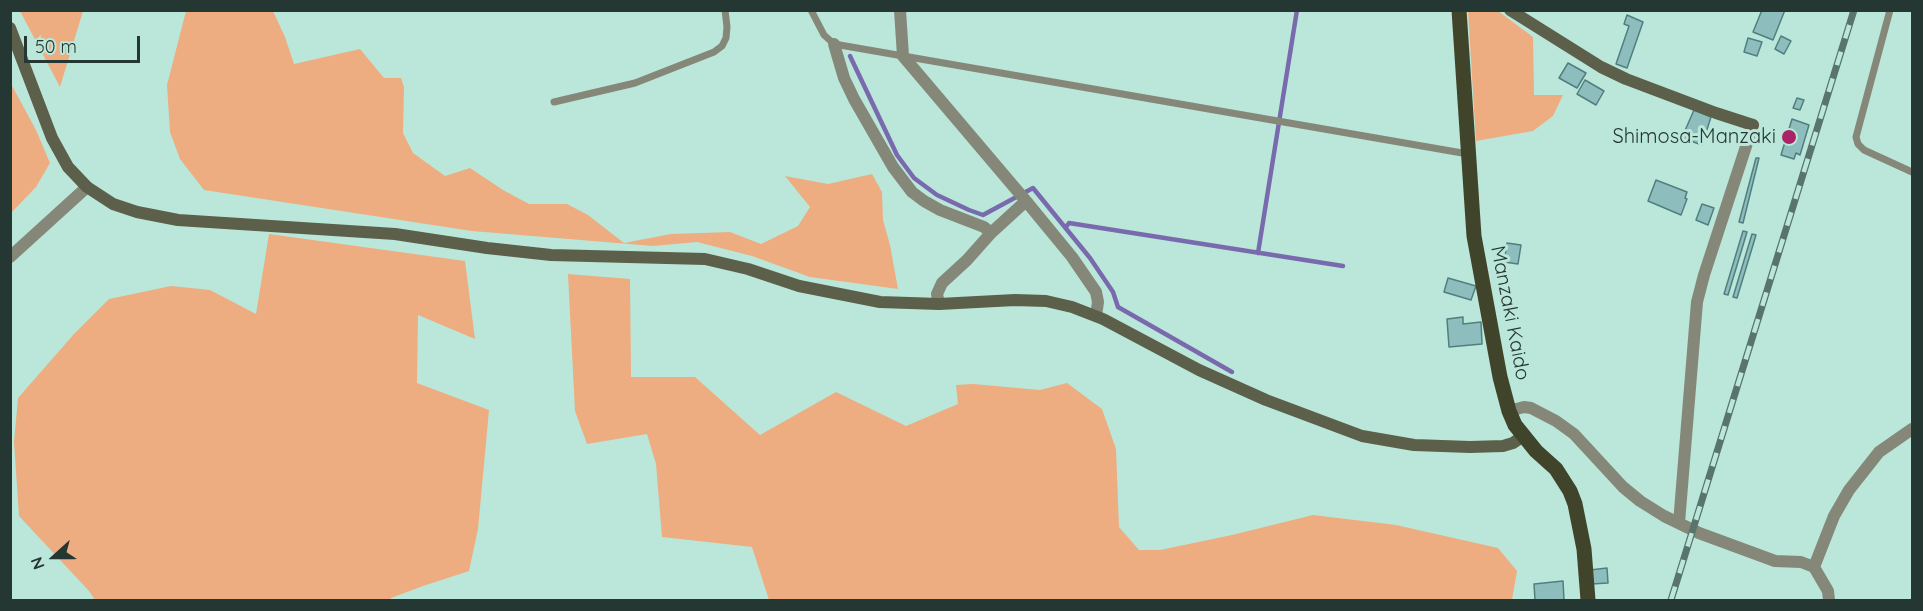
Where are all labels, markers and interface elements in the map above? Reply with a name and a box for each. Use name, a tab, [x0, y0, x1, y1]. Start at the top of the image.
scale bar	[27, 24, 142, 62]
text: 50 m	[35, 35, 77, 58]
place label: Shimosa-Manzaki	[1612, 125, 1776, 149]
marker: Shimosa-Manzaki	[1780, 128, 1798, 146]
street label: Manzaki Kaido	[1485, 244, 1535, 382]
north arrow	[24, 527, 84, 587]
text: N	[26, 554, 49, 573]

